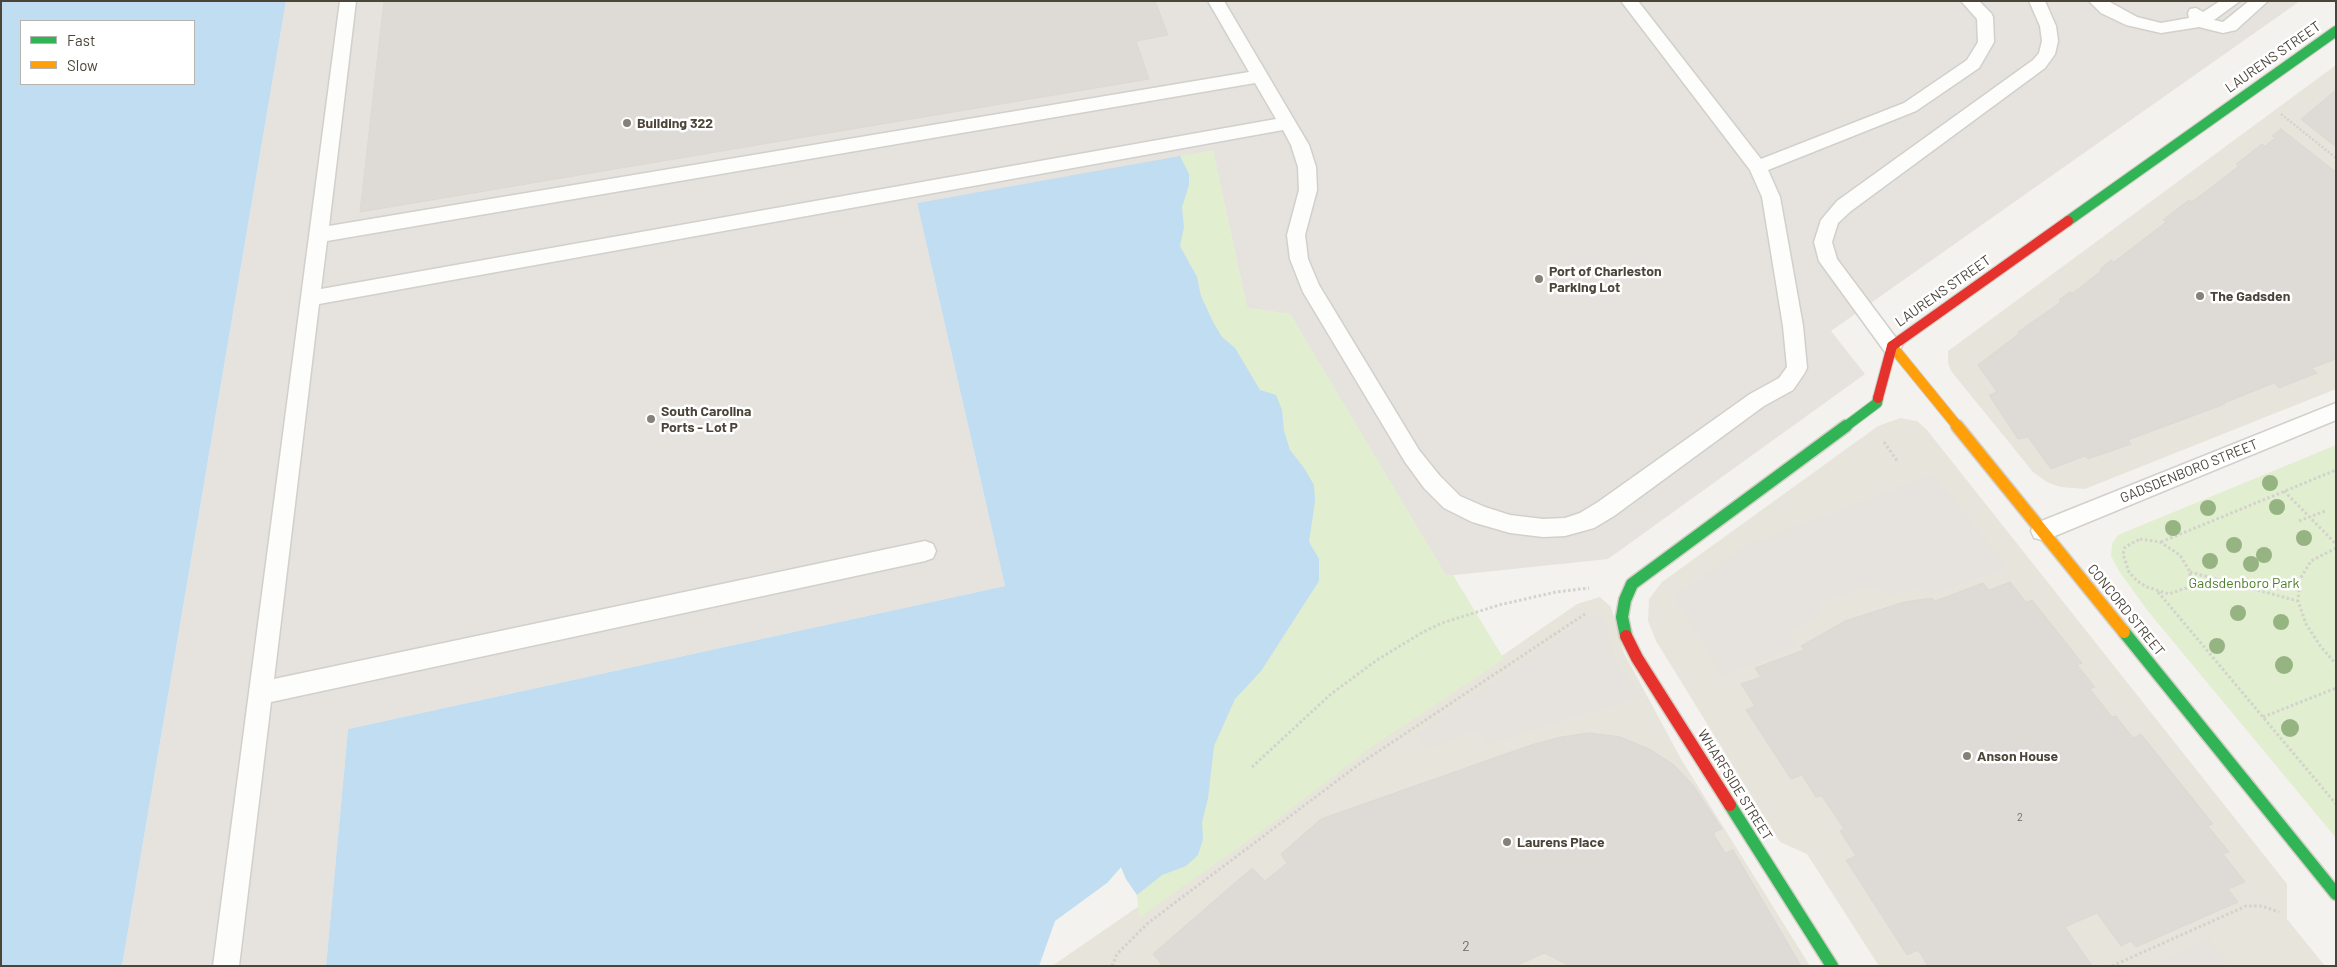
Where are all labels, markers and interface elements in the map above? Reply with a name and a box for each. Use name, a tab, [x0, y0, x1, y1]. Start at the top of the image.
street label: LAURENS STREET	[2222, 18, 2324, 96]
legend	[20, 20, 195, 85]
text: Fast	[67, 31, 95, 49]
text: Slow	[67, 56, 98, 74]
place label: Building 322	[637, 115, 713, 131]
marker: Building 322	[621, 117, 633, 129]
street label: LAURENS STREET	[1892, 252, 1994, 330]
place label: Port of Charleston Parking Lot	[1549, 263, 1662, 296]
marker: Port of Charleston Parking Lot	[1533, 273, 1545, 285]
place label: The Gadsden	[2210, 288, 2290, 304]
marker: The Gadsden	[2194, 290, 2206, 302]
place label: South Carolina Ports - Lot P	[661, 403, 751, 436]
marker: South Carolina Ports - Lot P	[645, 413, 657, 425]
street label: GADSDENBORO STREET	[2118, 436, 2260, 506]
street label: CONCORD STREET	[2084, 561, 2168, 659]
park label: Gadsdenboro Park	[2189, 575, 2299, 591]
street label: WHARFSIDE STREET	[1694, 726, 1776, 844]
place label: Anson House	[1977, 748, 2058, 764]
marker: Anson House	[1961, 750, 1973, 762]
house number: 2	[2017, 810, 2023, 824]
place label: Laurens Place	[1517, 834, 1605, 850]
marker: Laurens Place	[1501, 836, 1513, 848]
house number: 2	[1462, 938, 1470, 954]

